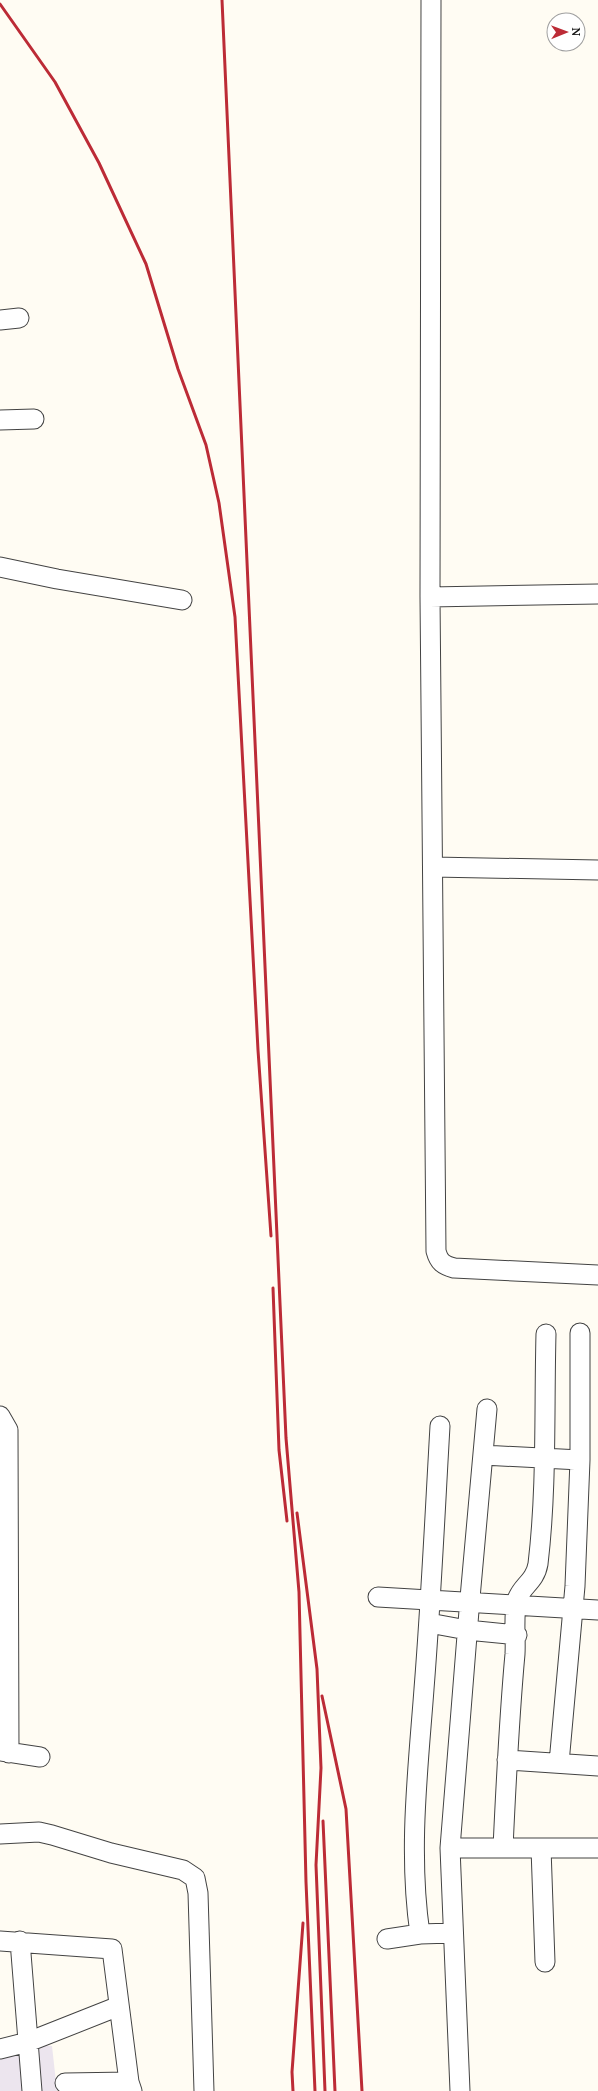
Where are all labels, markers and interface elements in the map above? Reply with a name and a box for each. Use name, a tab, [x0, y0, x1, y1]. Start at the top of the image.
north arrow	[546, 12, 586, 52]
text: N	[569, 27, 584, 37]

